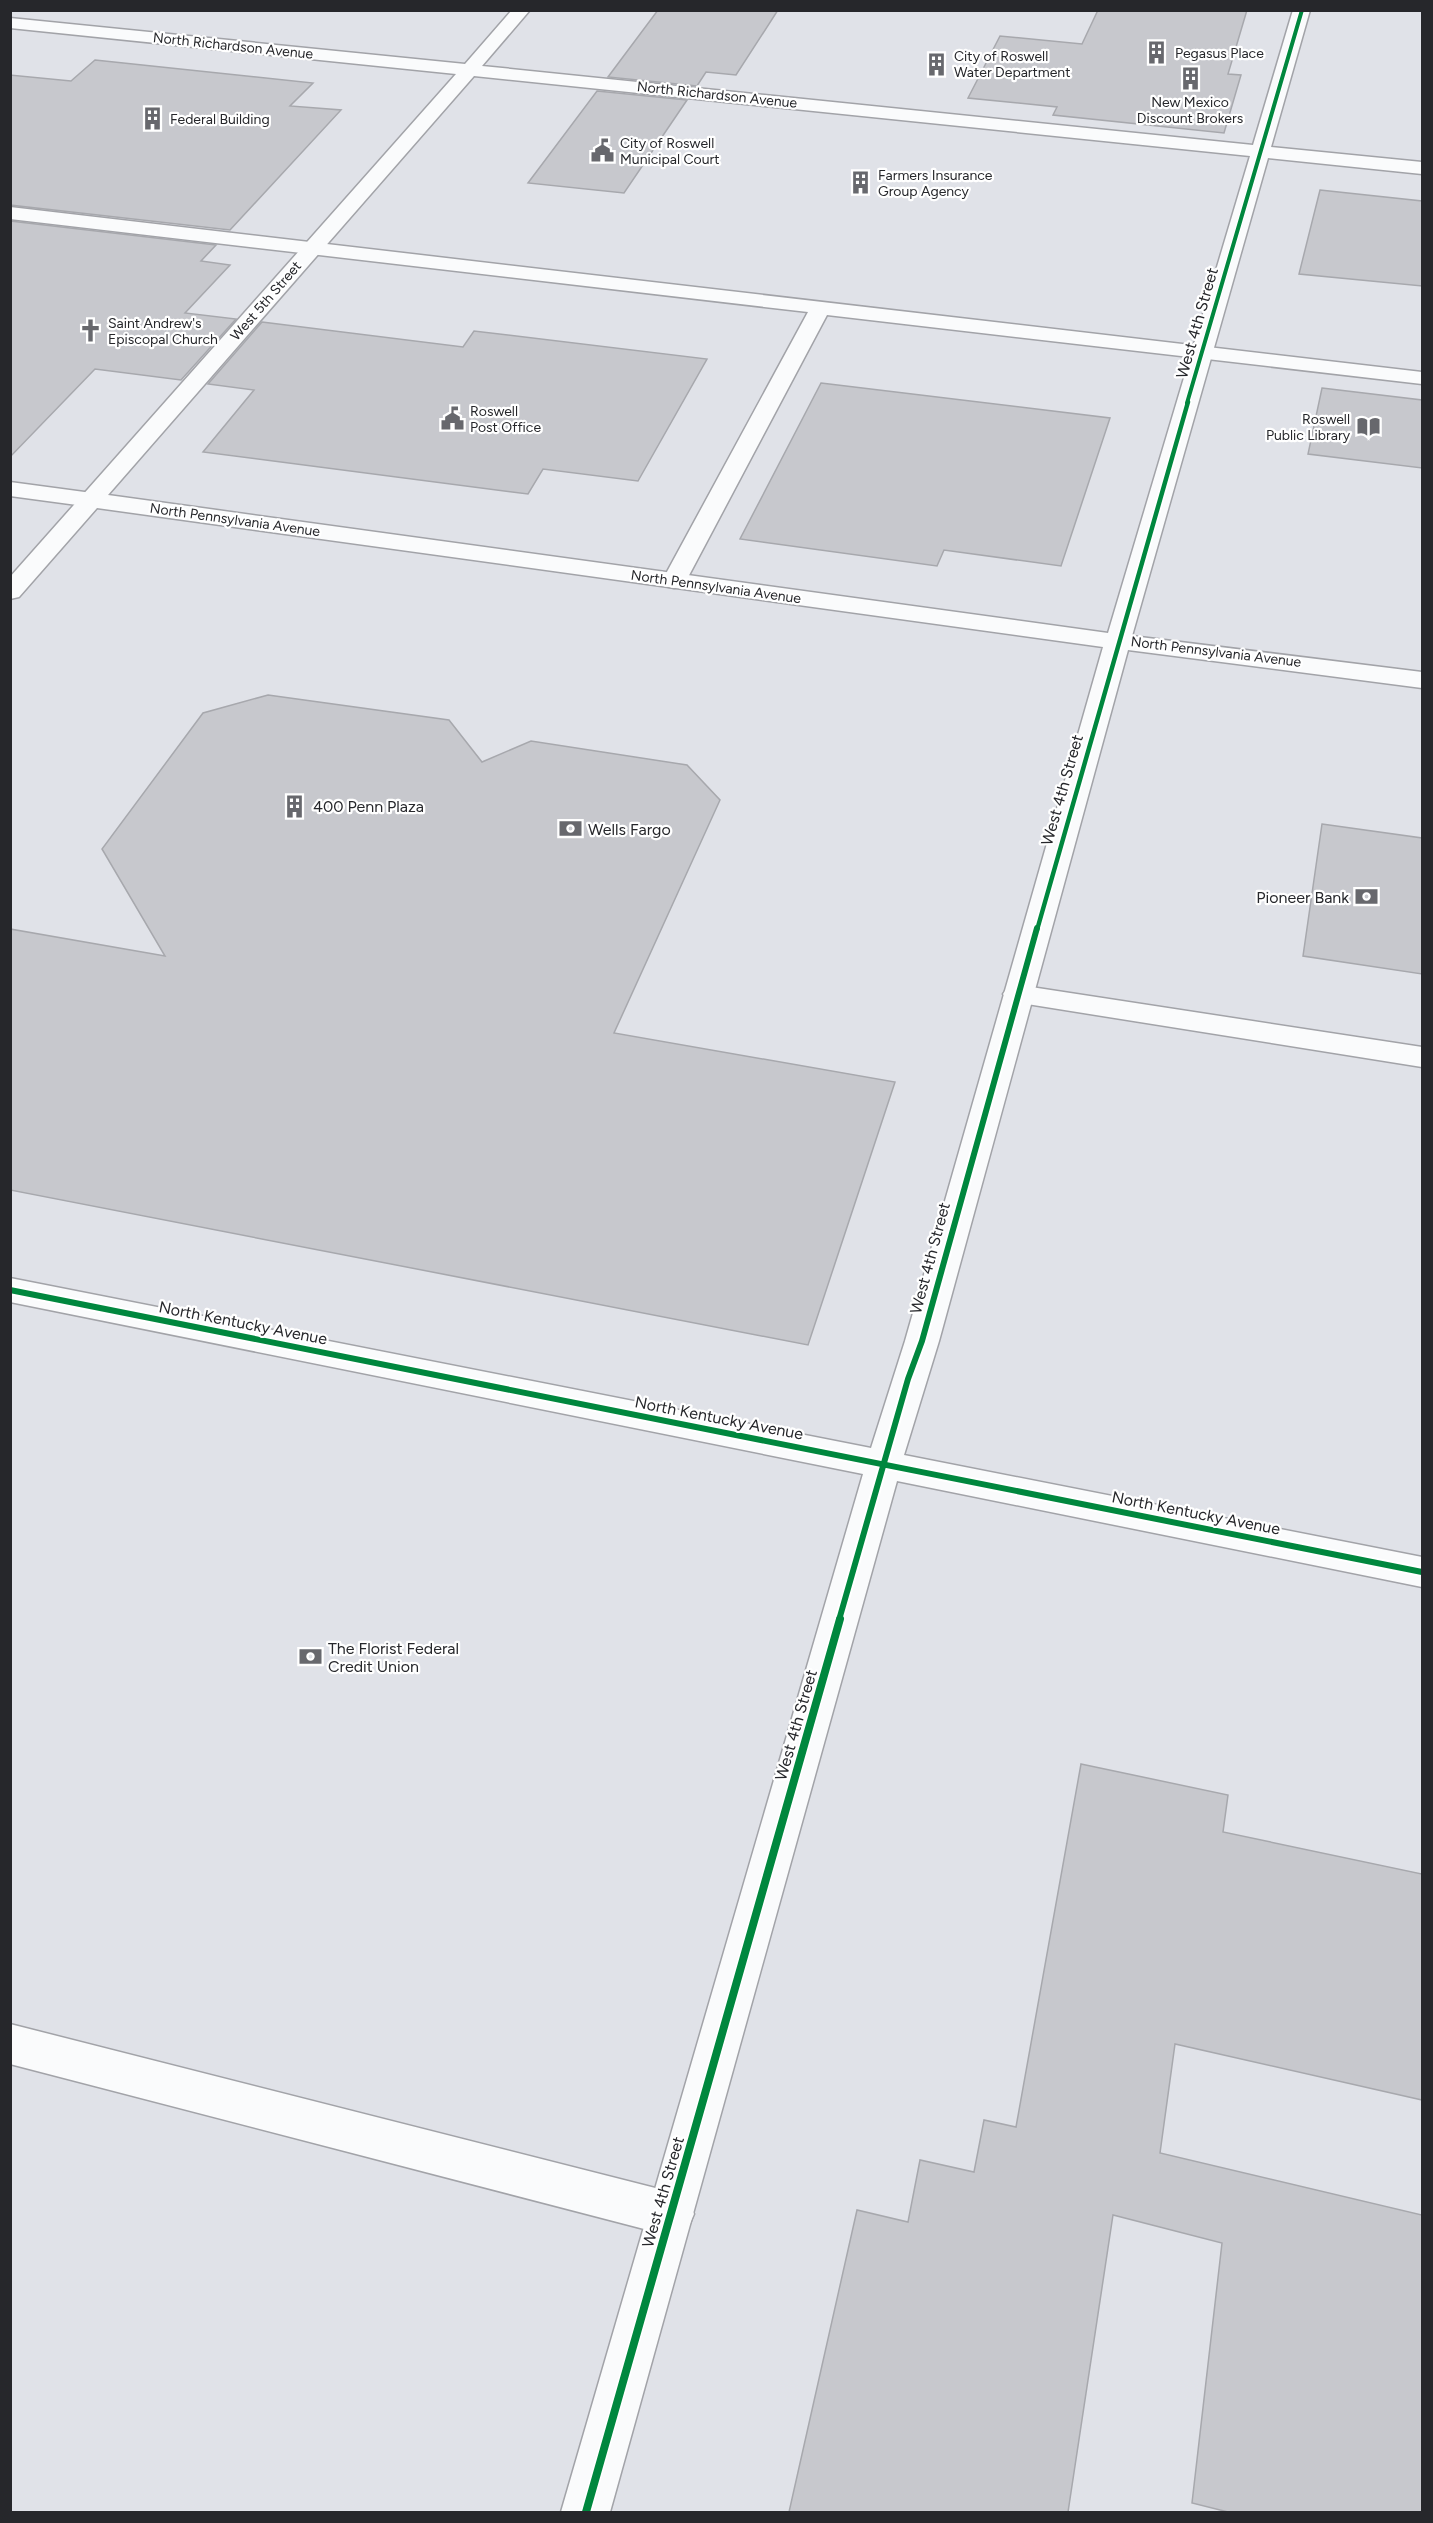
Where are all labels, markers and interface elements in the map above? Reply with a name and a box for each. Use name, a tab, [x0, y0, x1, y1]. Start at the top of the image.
street label: North Richardson Avenue	[152, 29, 314, 63]
building icon: Pegasus Place	[1144, 40, 1170, 66]
place label: Pegasus Place	[1175, 45, 1264, 62]
place label: City of Roswell Water Department	[954, 48, 1070, 81]
building icon: City of Roswell Water Department	[923, 51, 949, 77]
building icon: New Mexico Discount Brokers	[1177, 65, 1203, 91]
street label: North Richardson Avenue	[636, 78, 798, 112]
place label: New Mexico Discount Brokers	[1137, 94, 1243, 127]
building icon: Federal Building	[139, 106, 165, 132]
place label: Federal Building	[170, 111, 270, 128]
place label: City of Roswell Municipal Court	[620, 135, 720, 168]
public building icon: City of Roswell Municipal Court	[589, 138, 615, 164]
place label: Farmers Insurance Group Agency	[878, 167, 993, 200]
building icon: Farmers Insurance Group Agency	[847, 170, 873, 196]
street label: West 5th Street	[227, 258, 305, 344]
street label: West 4th Street	[1172, 265, 1222, 381]
place label: Saint Andrew's Episcopal Church	[108, 315, 218, 348]
church icon: Saint Andrew's Episcopal Church	[77, 318, 103, 344]
place label: Roswell Post Office	[470, 403, 541, 436]
public building icon: Roswell Post Office	[439, 406, 465, 432]
place label: Roswell Public Library	[1266, 411, 1351, 444]
library icon: Roswell Public Library	[1355, 414, 1381, 440]
street label: North Pennsylvania Avenue	[149, 500, 322, 540]
street label: North Pennsylvania Avenue	[630, 567, 803, 607]
street label: North Pennsylvania Avenue	[1130, 633, 1303, 671]
street label: West 4th Street	[1037, 732, 1087, 848]
building icon: 400 Penn Plaza	[282, 793, 308, 819]
place label: 400 Penn Plaza	[313, 797, 424, 816]
bank icon: Wells Fargo	[557, 816, 583, 842]
place label: Wells Fargo	[588, 820, 671, 839]
bank icon: Pioneer Bank	[1354, 884, 1380, 910]
place label: Pioneer Bank	[1256, 888, 1349, 907]
street label: West 4th Street	[906, 1200, 954, 1316]
street label: North Kentucky Avenue	[157, 1297, 329, 1349]
street label: North Kentucky Avenue	[633, 1392, 805, 1444]
street label: North Kentucky Avenue	[1110, 1487, 1282, 1539]
place label: The Florist Federal Credit Union	[328, 1639, 459, 1676]
bank icon: The Florist Federal Credit Union	[297, 1644, 323, 1670]
street label: West 4th Street	[771, 1667, 821, 1783]
street label: West 4th Street	[638, 2134, 688, 2250]

